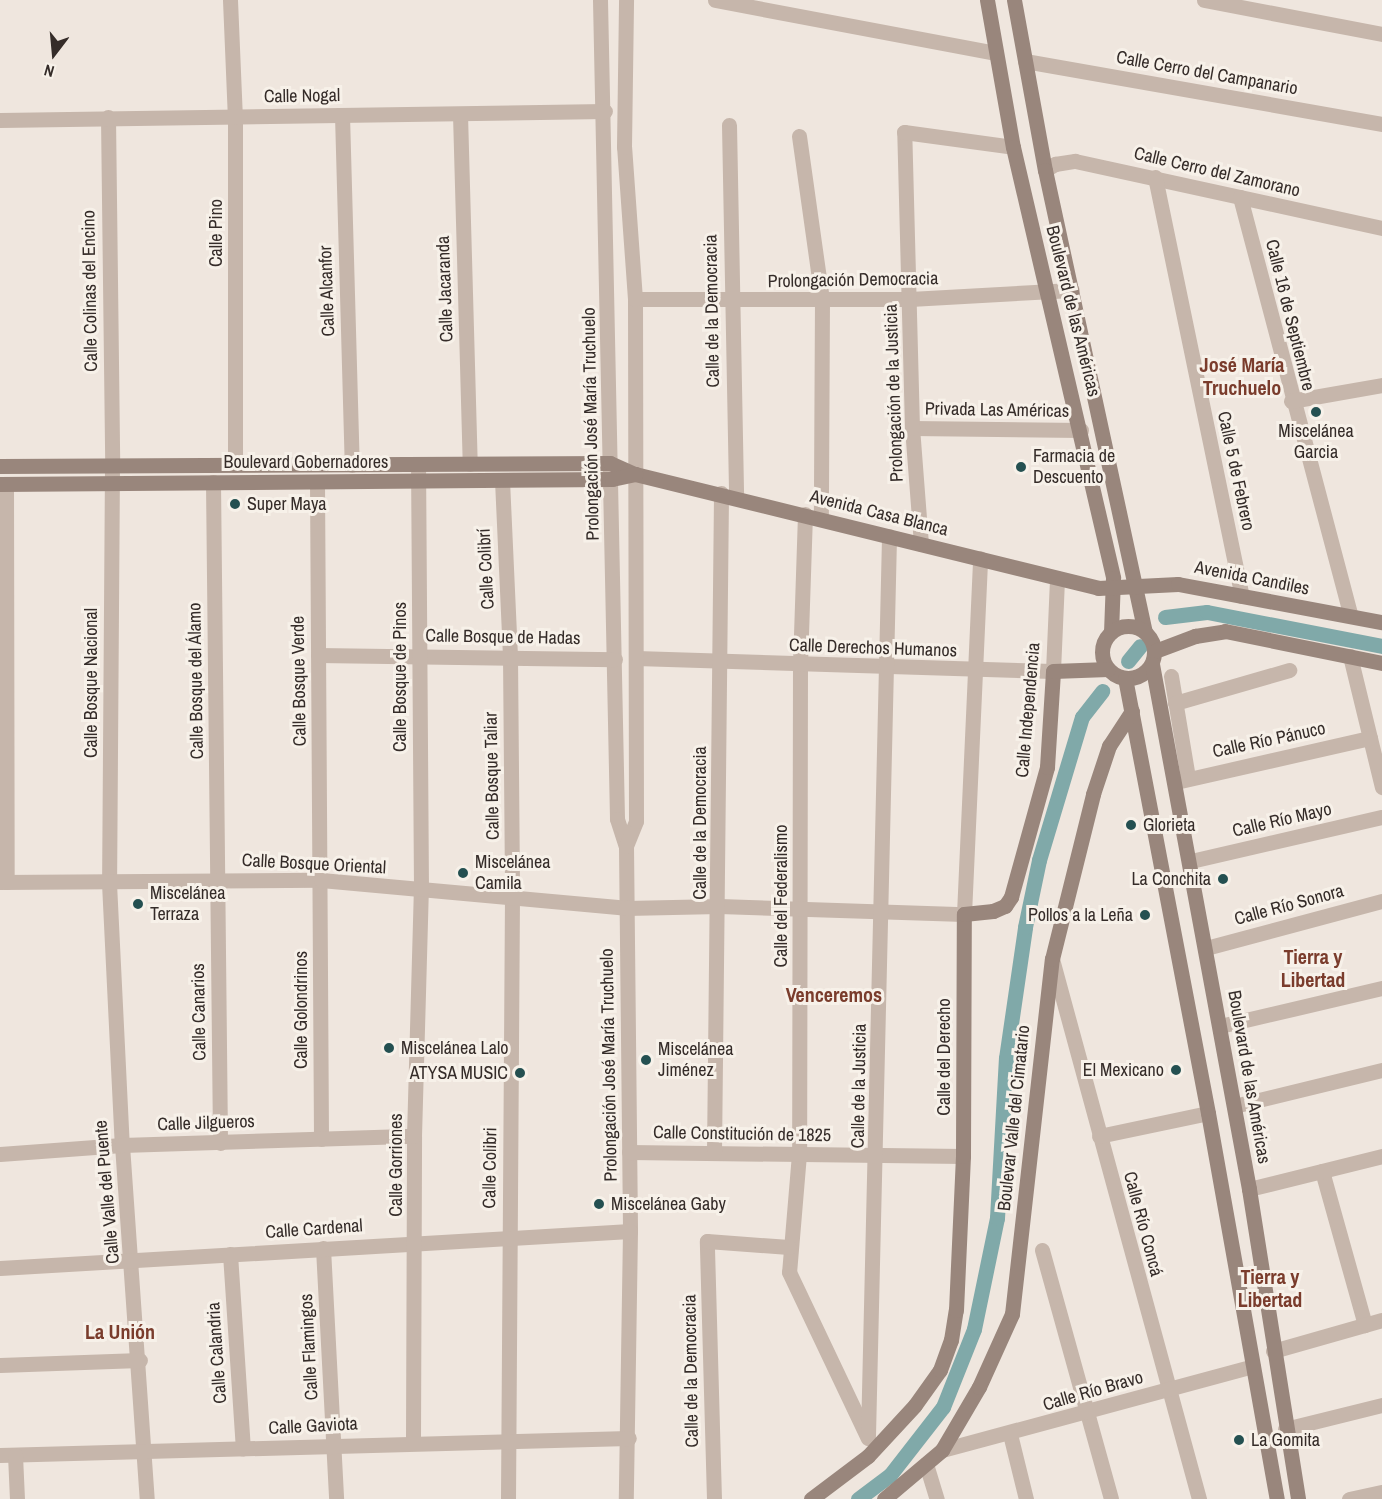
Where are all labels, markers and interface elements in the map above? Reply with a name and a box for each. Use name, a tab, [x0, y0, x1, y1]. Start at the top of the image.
north arrow	[24, 24, 84, 84]
street label: Calle Cerro del Campanario	[1115, 46, 1299, 100]
text: N	[41, 59, 57, 83]
street label: Calle Nogal	[264, 85, 340, 107]
street label: Calle Cerro del Zamorano	[1132, 142, 1302, 202]
street label: Calle Pino	[205, 199, 227, 267]
street label: Calle Colinas del Encino	[78, 210, 102, 372]
street label: Boulevard de las Américas	[1041, 223, 1105, 399]
street label: Calle de la Democracia	[700, 234, 724, 388]
street label: Calle Jacaranda	[432, 235, 458, 343]
street label: Calle 16 de Septiembre	[1261, 237, 1319, 393]
street label: Calle Alcanfor	[315, 245, 339, 337]
street label: Prolongación Democracia	[768, 268, 938, 292]
street label: Prolongación de la Justicia	[880, 304, 908, 482]
street label: Prolongación José María Truchuelo	[578, 307, 604, 541]
district label: José María Truchuelo	[1200, 352, 1284, 399]
street label: Privada Las Américas	[924, 398, 1070, 422]
marker: Miscelánea Garcia	[1309, 405, 1323, 419]
street label: Calle 5 de Febrero	[1213, 409, 1259, 533]
place label: Miscelánea Garcia	[1278, 421, 1354, 464]
place label: Farmacia de Descuento	[1033, 446, 1115, 488]
street label: Boulevard Gobernadores	[224, 451, 388, 473]
marker: Farmacia de Descuento	[1014, 460, 1028, 474]
street label: Avenida Casa Blanca	[808, 485, 950, 541]
place label: Super Maya	[247, 493, 327, 515]
marker: Super Maya	[228, 497, 242, 511]
street label: Calle Colibrí	[473, 528, 499, 610]
street label: Avenida Candiles	[1193, 556, 1311, 600]
street label: Calle Bosque del Álamo	[184, 602, 208, 760]
street label: Calle Bosque de Pinos	[389, 602, 411, 752]
street label: Calle Bosque Nacional	[80, 608, 102, 758]
street label: Calle Bosque Verde	[287, 616, 311, 746]
street label: Calle Bosque de Hadas	[425, 625, 581, 649]
street label: Calle Derechos Humanos	[789, 634, 957, 662]
street label: Calle Independencia	[1011, 642, 1045, 778]
street label: Calle Bosque Taliar	[480, 712, 504, 840]
street label: Calle Río Pánuco	[1211, 717, 1327, 763]
street label: Calle de la Democracia	[689, 746, 711, 900]
street label: Calle Río Mayo	[1230, 798, 1334, 842]
place label: Glorieta	[1143, 814, 1196, 836]
marker: Glorieta	[1124, 818, 1138, 832]
street label: Calle del Federalismo	[770, 825, 792, 967]
street label: Calle Bosque Oriental	[241, 849, 387, 879]
place label: Miscelánea Camila	[475, 852, 550, 894]
marker: Miscelánea Camila	[456, 866, 470, 880]
place label: La Conchita	[1131, 868, 1211, 890]
marker: La Conchita	[1216, 872, 1230, 886]
street label: Calle Río Sonora	[1232, 880, 1346, 930]
place label: Miscelánea Terraza	[150, 883, 225, 926]
marker: Miscelánea Terraza	[131, 897, 145, 911]
place label: Pollos a la Leña	[1028, 904, 1133, 926]
marker: Pollos a la Leña	[1138, 908, 1152, 922]
district label: Tierra y Libertad	[1281, 944, 1345, 991]
street label: Prolongación José María Truchuelo	[596, 948, 622, 1182]
street label: Calle Golondrinos	[290, 951, 312, 1069]
street label: Calle Canarios	[187, 963, 211, 1061]
district label: Venceremos	[786, 982, 882, 1006]
street label: Boulevard de las Américas	[1223, 988, 1275, 1166]
street label: Calle del Derecho	[933, 998, 955, 1116]
street label: Calle de la Justicia	[847, 1023, 871, 1149]
street label: Boulevar Valle del Cimatario	[993, 1024, 1035, 1212]
place label: Miscelánea Lalo	[401, 1037, 508, 1059]
place label: Miscelánea Jiménez	[658, 1039, 733, 1082]
marker: Miscelánea Lalo	[382, 1041, 396, 1055]
marker: Miscelánea Jiménez	[639, 1053, 653, 1067]
place label: El Mexicano	[1083, 1059, 1164, 1081]
place label: ATYSA MUSIC	[409, 1062, 508, 1084]
marker: El Mexicano	[1169, 1063, 1183, 1077]
marker: ATYSA MUSIC	[513, 1066, 527, 1080]
street label: Calle Jilgueros	[157, 1111, 255, 1135]
street label: Calle Gorriones	[385, 1113, 407, 1217]
street label: Calle Valle del Puente	[90, 1119, 124, 1265]
street label: Calle Constitución de 1825	[653, 1122, 831, 1146]
street label: Calle Colibri	[478, 1127, 502, 1209]
street label: Calle Río Concá	[1119, 1169, 1167, 1279]
place label: Miscelánea Gaby	[611, 1193, 726, 1215]
marker: Miscelánea Gaby	[592, 1197, 606, 1211]
street label: Calle Cardenal	[265, 1215, 363, 1243]
district label: Tierra y Libertad	[1238, 1265, 1302, 1312]
street label: Calle Flamingos	[295, 1293, 323, 1401]
street label: Calle de la Democracia	[679, 1294, 703, 1448]
street label: Calle Calandria	[203, 1302, 231, 1404]
district label: La Unión	[85, 1319, 155, 1343]
street label: Calle Río Bravo	[1040, 1366, 1146, 1416]
street label: Calle Gaviota	[268, 1413, 358, 1439]
place label: La Gomita	[1251, 1429, 1320, 1451]
marker: La Gomita	[1232, 1433, 1246, 1447]

